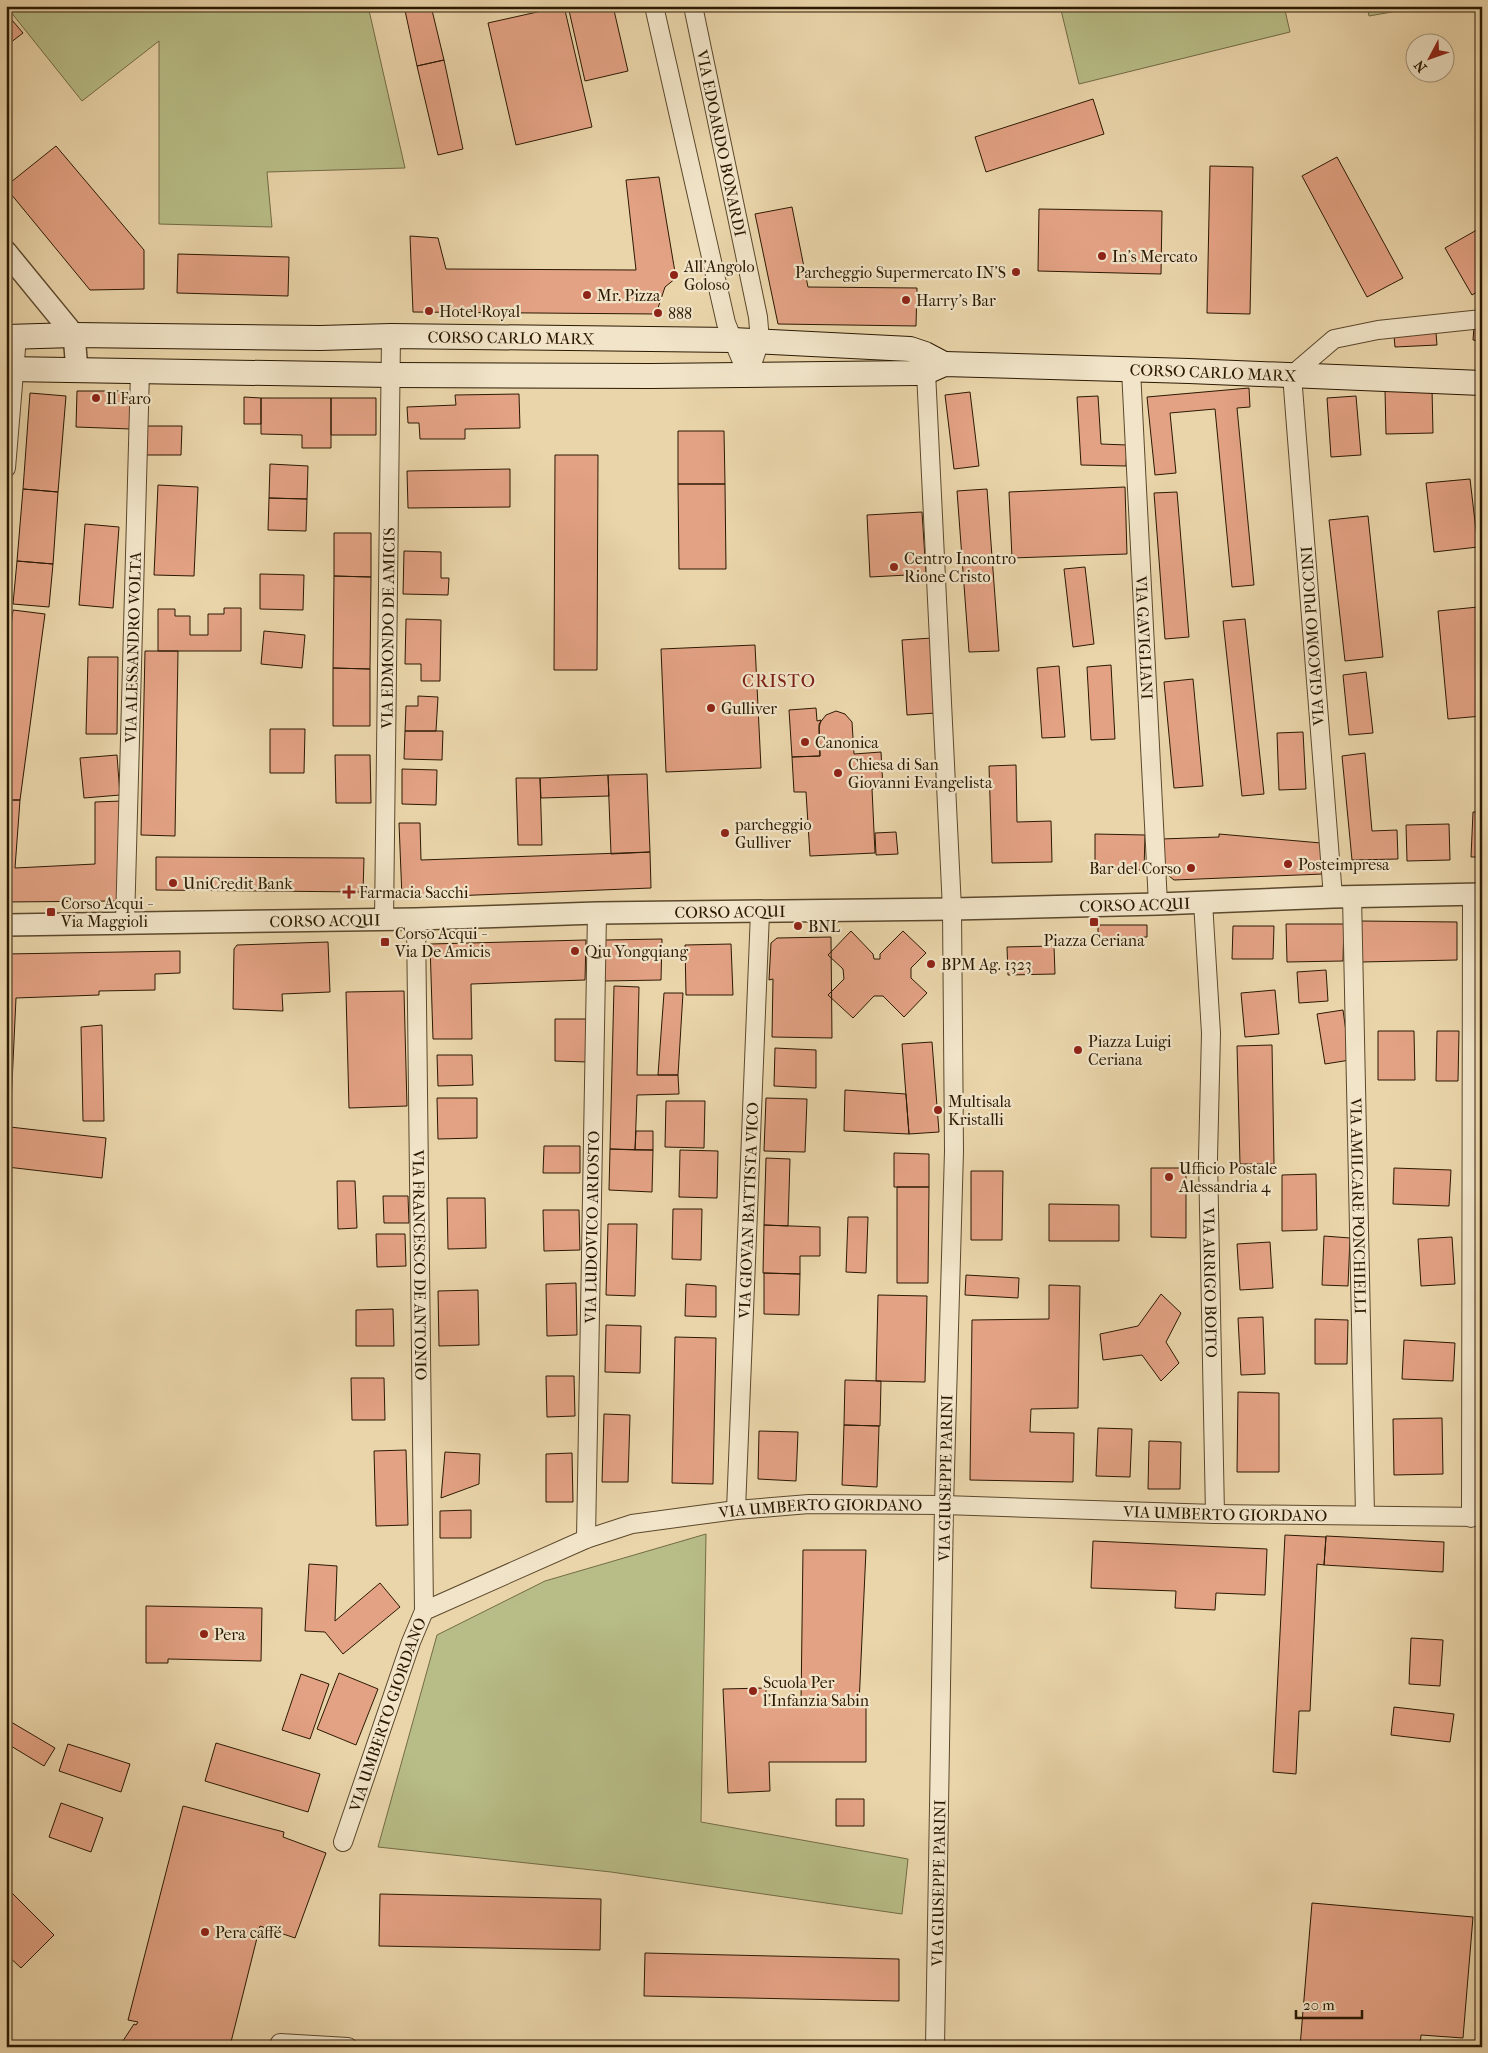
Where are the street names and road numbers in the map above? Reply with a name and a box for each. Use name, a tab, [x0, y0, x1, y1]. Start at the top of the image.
street label: VIA EDOARDO BONARDI	[692, 47, 750, 238]
street label: CORSO CARLO MARX	[427, 327, 595, 348]
street label: CORSO CARLO MARX	[1129, 360, 1297, 385]
street label: VIA EDMONDO DE AMICIS	[377, 527, 399, 730]
street label: VIA GIACOMO PUCCINI	[1297, 546, 1328, 727]
street label: VIA ALESSANDRO VOLTA	[121, 551, 145, 744]
street label: VIA GAVIGLIANI	[1131, 574, 1157, 700]
street label: CORSO ACQUI	[1079, 894, 1191, 916]
street label: CORSO ACQUI	[674, 902, 785, 922]
street label: CORSO ACQUI	[269, 911, 381, 931]
street label: VIA AMILCARE PONCHIELLI	[1346, 1097, 1370, 1314]
street label: VIA GIOVAN BATTISTA VICO	[735, 1102, 762, 1320]
street label: VIA LUDOVICO ARIOSTO	[581, 1131, 603, 1325]
street label: VIA FRANCESCO DE ANTONIO	[409, 1149, 430, 1380]
street label: VIA ARRIGO BOITO	[1199, 1206, 1221, 1358]
street label: VIA GIUSEPPE PARINI	[935, 1395, 956, 1562]
street label: VIA UMBERTO GIORDANO	[716, 1495, 922, 1522]
street label: VIA UMBERTO GIORDANO	[1122, 1502, 1327, 1525]
street label: VIA UMBERTO GIORDANO	[345, 1615, 430, 1815]
street label: VIA GIUSEPPE PARINI	[928, 1800, 949, 1967]

